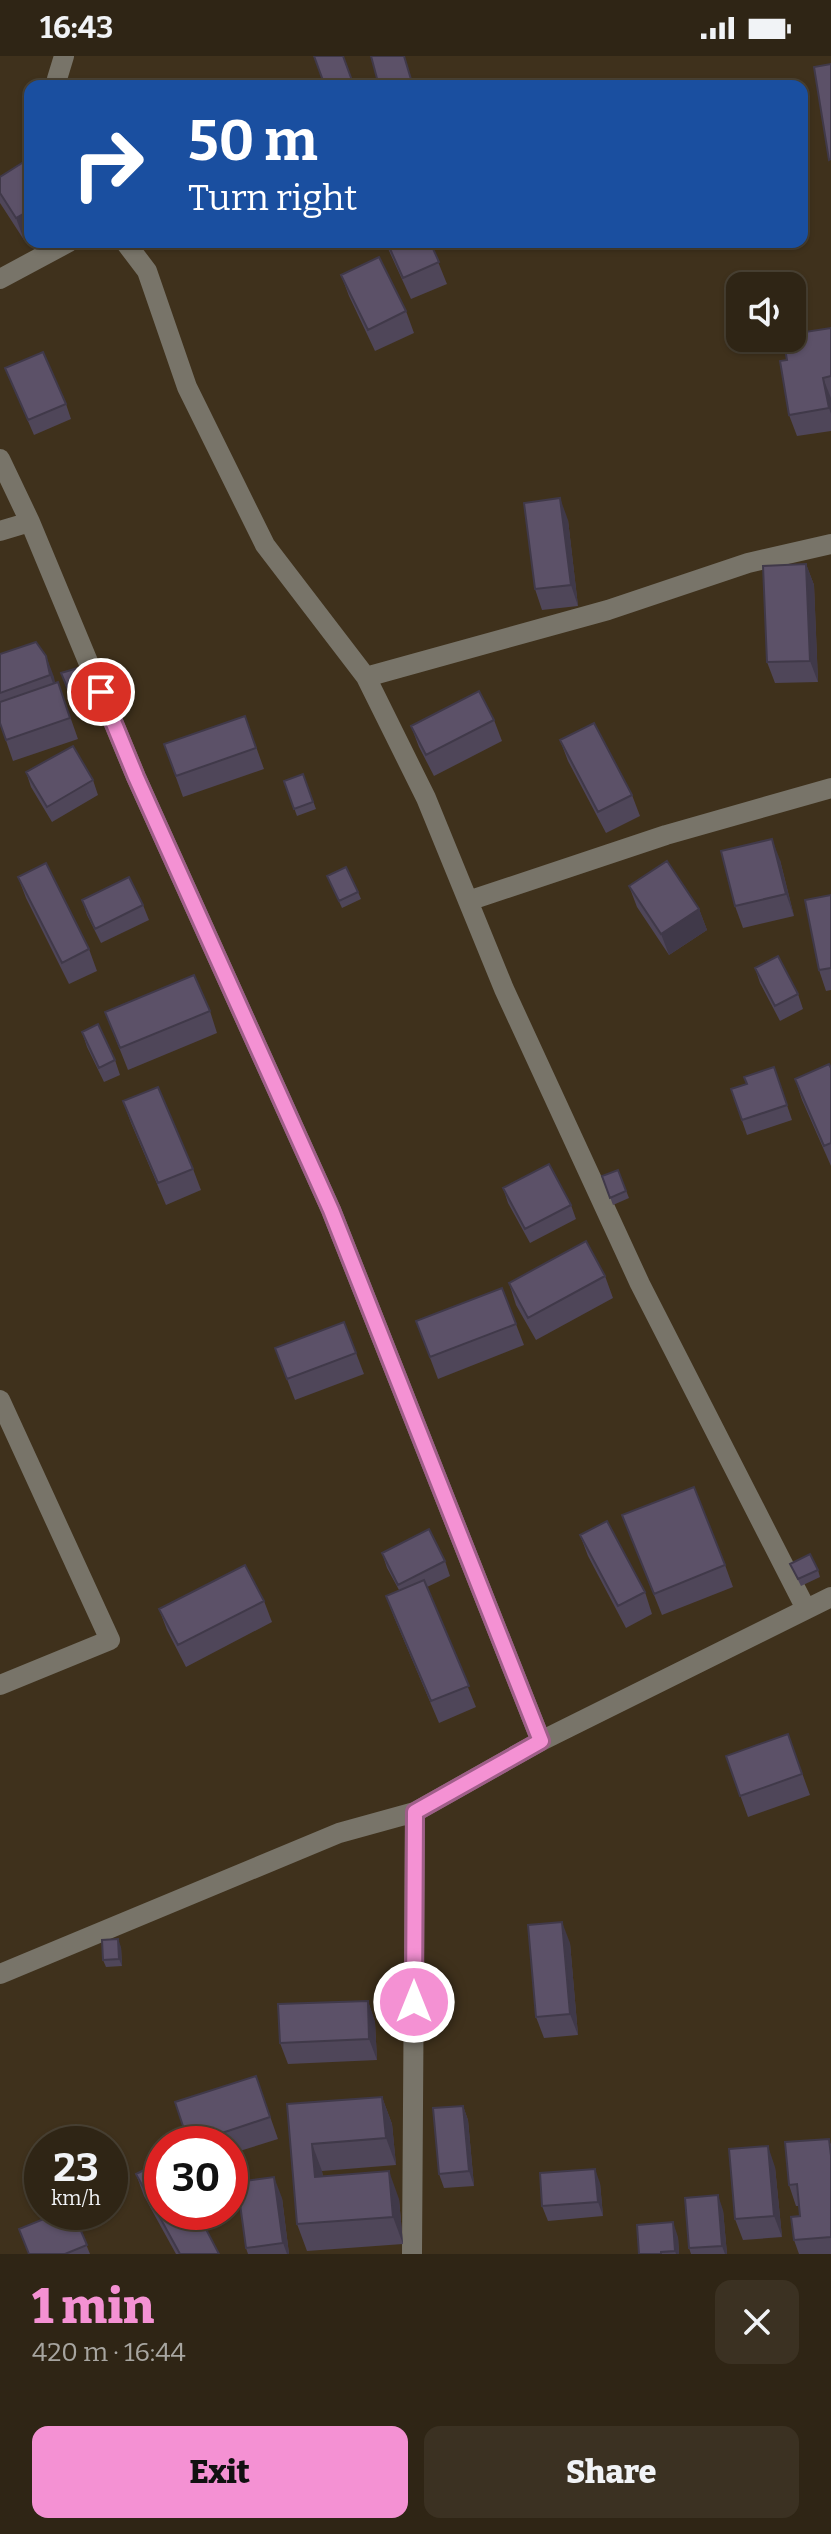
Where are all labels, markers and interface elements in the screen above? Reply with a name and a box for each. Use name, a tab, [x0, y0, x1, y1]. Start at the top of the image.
text: 16:43	[40, 10, 113, 46]
text: 50 m	[188, 108, 318, 175]
icon: right	[56, 112, 160, 216]
text: Turn right	[188, 176, 357, 220]
map controls	[726, 272, 806, 352]
button: sound	[726, 272, 806, 352]
pin	[67, 658, 135, 726]
icon: arrive	[79, 670, 123, 714]
position arrow	[372, 1960, 456, 2044]
speed limit sign: 30	[144, 2126, 248, 2230]
text: 23	[53, 2144, 99, 2192]
text: km/h	[51, 2186, 101, 2210]
text: 1 min	[32, 2278, 154, 2336]
button: close	[715, 2280, 799, 2364]
text: 420 m · 16:44	[32, 2337, 186, 2368]
button: Exit	[32, 2426, 408, 2518]
button: Share	[424, 2426, 799, 2518]

